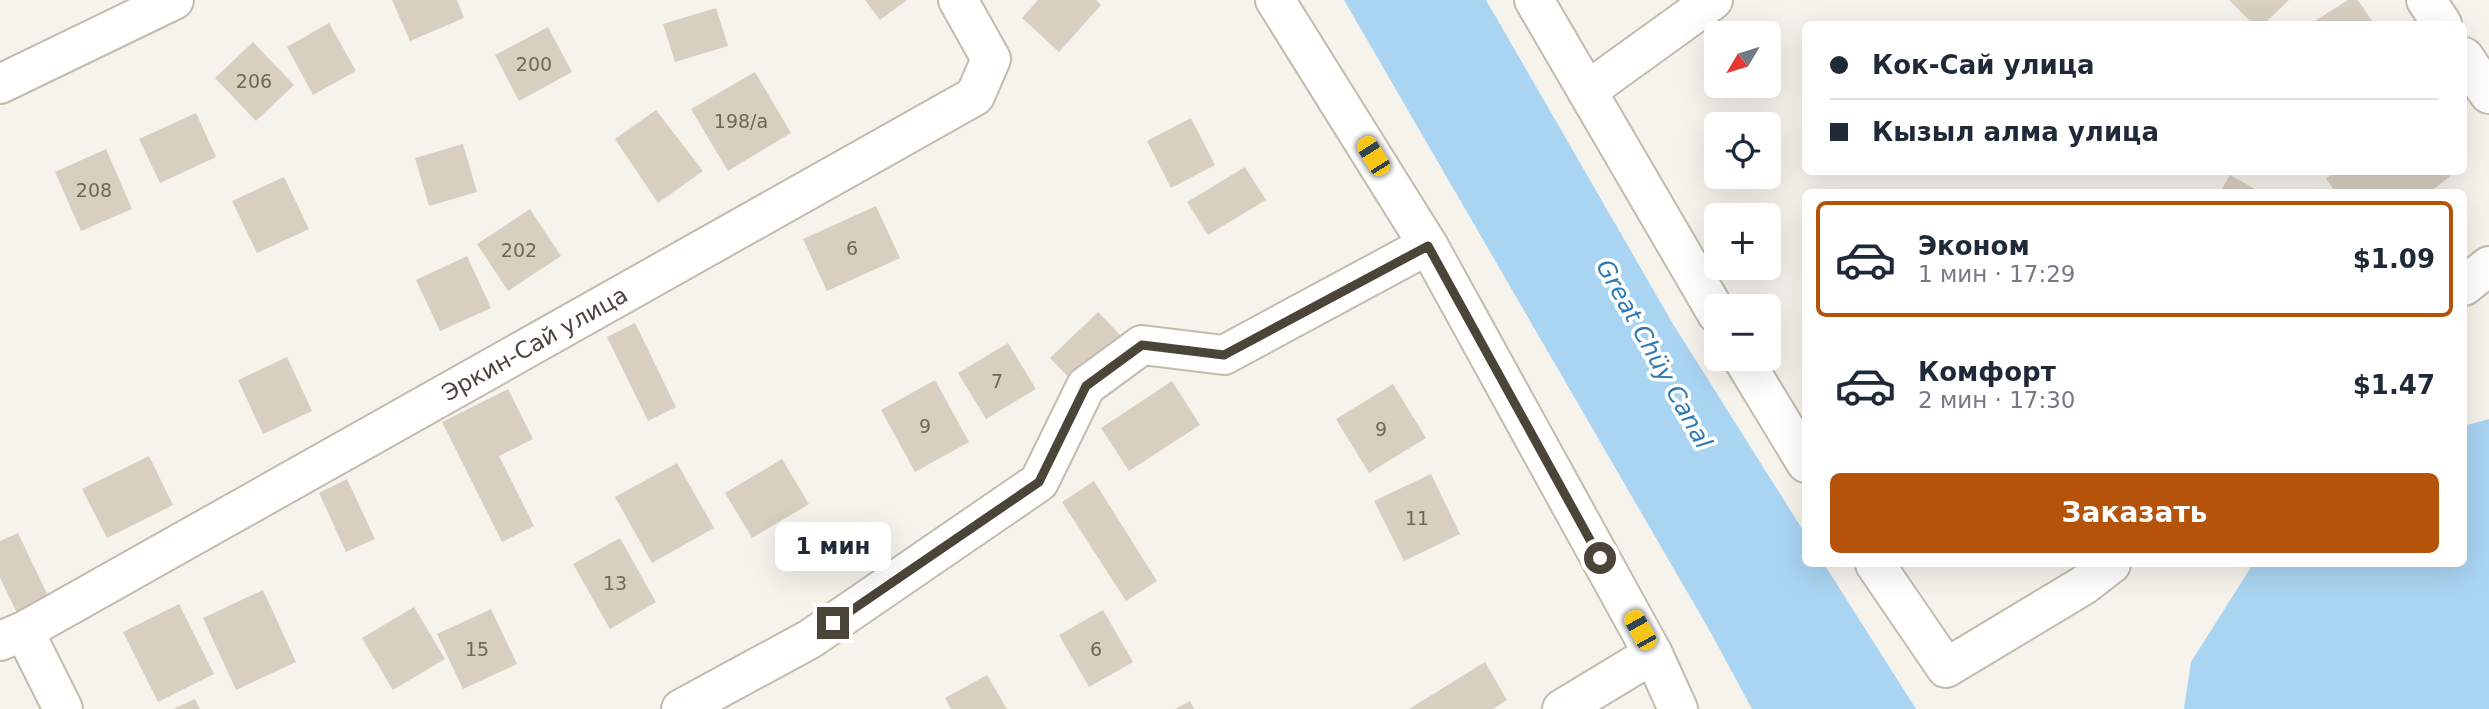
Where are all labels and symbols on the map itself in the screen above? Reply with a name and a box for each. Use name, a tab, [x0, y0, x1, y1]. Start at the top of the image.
north arrow	[1704, 21, 1782, 98]
house number: 200	[516, 53, 552, 75]
house number: 206	[236, 70, 272, 92]
house number: 198/а	[714, 110, 768, 132]
car	[1353, 133, 1394, 179]
house number: 208	[76, 179, 112, 201]
house number: 6	[846, 237, 858, 259]
house number: 202	[501, 239, 537, 261]
water label: Great Chüy Canal	[1590, 254, 1718, 454]
street label: Эркин-Сай улица	[438, 281, 632, 406]
house number: 7	[991, 370, 1003, 392]
house number: 9	[919, 415, 931, 437]
house number: 9	[1375, 418, 1387, 440]
house number: 11	[1405, 507, 1429, 529]
callout: 1 мин	[775, 522, 891, 570]
route start	[1584, 542, 1616, 574]
house number: 13	[603, 572, 627, 594]
route end	[817, 607, 849, 639]
car	[1621, 607, 1660, 653]
house number: 15	[465, 638, 489, 660]
house number: 6	[1090, 638, 1102, 660]

